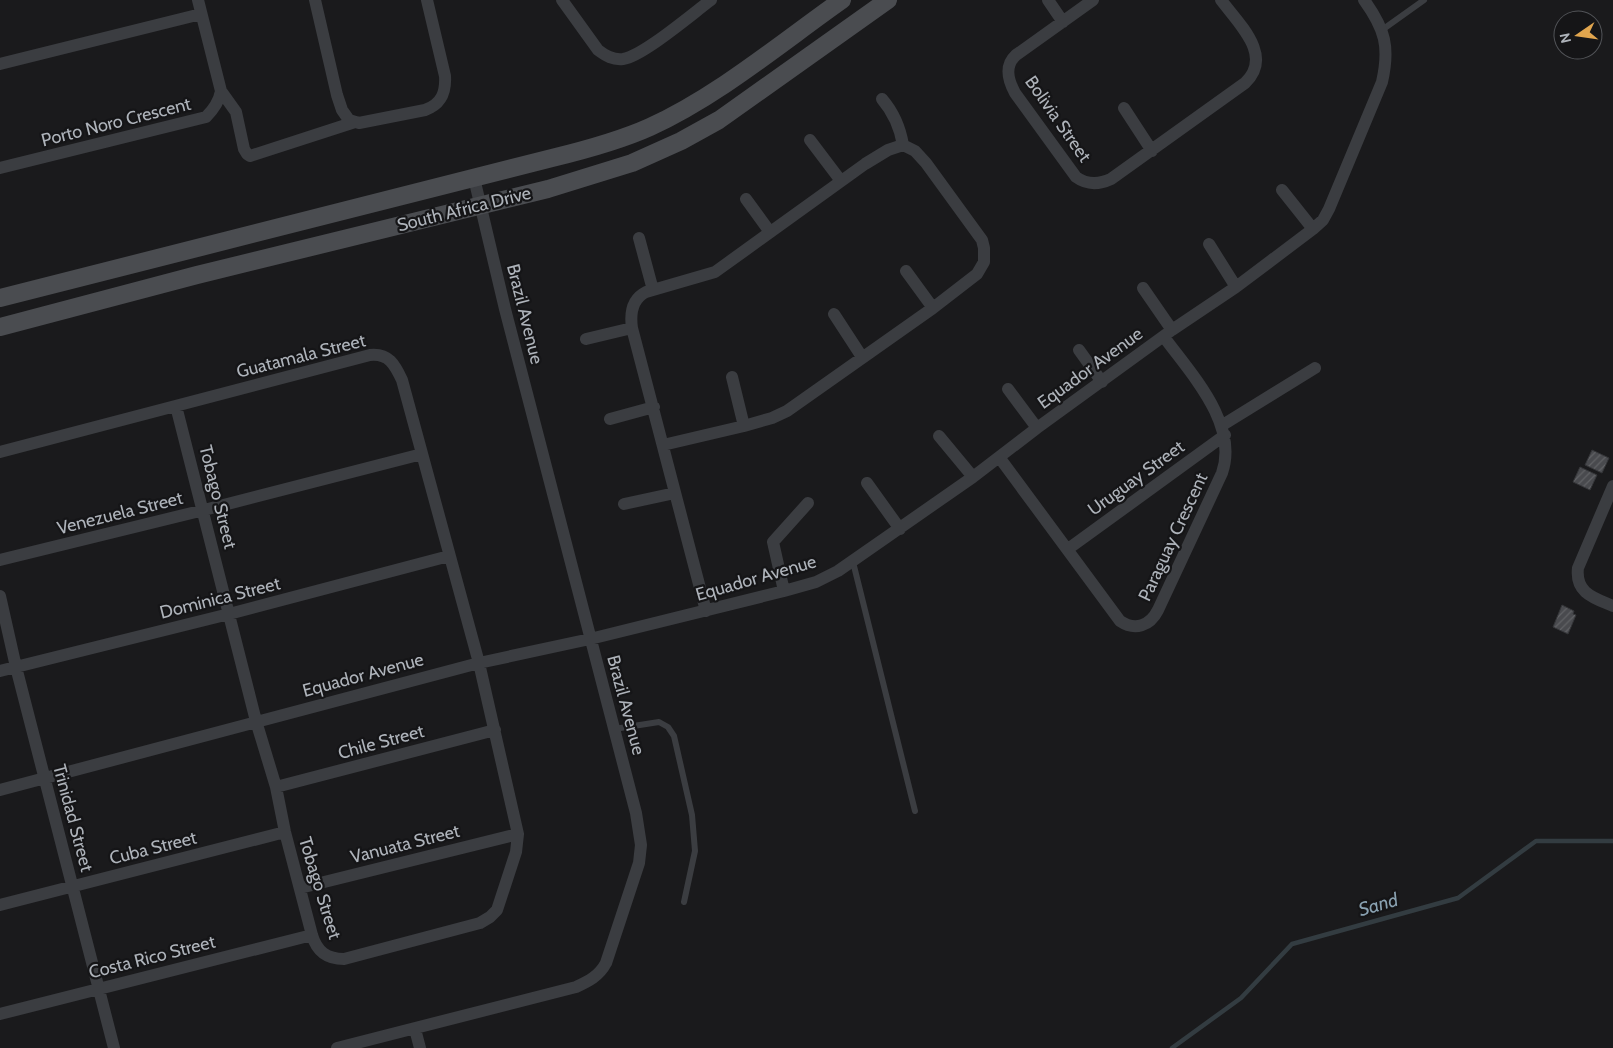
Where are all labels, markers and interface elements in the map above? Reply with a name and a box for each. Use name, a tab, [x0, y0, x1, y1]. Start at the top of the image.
north arrow	[1553, 10, 1603, 60]
text: N	[1555, 31, 1575, 45]
street label: Bolivia Street	[1020, 72, 1096, 166]
street label: Porto Noro Crescent	[39, 93, 193, 151]
street label: South Africa Drive	[395, 182, 533, 236]
street label: Brazil Avenue	[502, 262, 548, 366]
street label: Equador Avenue	[1033, 323, 1147, 413]
street label: Guatamala Street	[234, 329, 368, 383]
street label: Uruguay Street	[1083, 436, 1189, 520]
street label: Tobago Street	[195, 443, 241, 551]
street label: Paraguay Crescent	[1134, 469, 1212, 605]
street label: Venezuela Street	[55, 487, 185, 539]
street label: Equador Avenue	[693, 550, 819, 606]
street label: Dominica Street	[157, 572, 283, 624]
street label: Equador Avenue	[300, 648, 426, 702]
street label: Brazil Avenue	[602, 653, 650, 757]
street label: Chile Street	[335, 720, 427, 764]
street label: Trinidad Street	[48, 762, 98, 874]
street label: Vanuata Street	[348, 820, 462, 868]
street label: Cuba Street	[107, 827, 199, 869]
street label: Tobago Street	[294, 834, 346, 942]
water label: Sand	[1356, 888, 1402, 921]
street label: Costa Rico Street	[86, 931, 218, 983]

